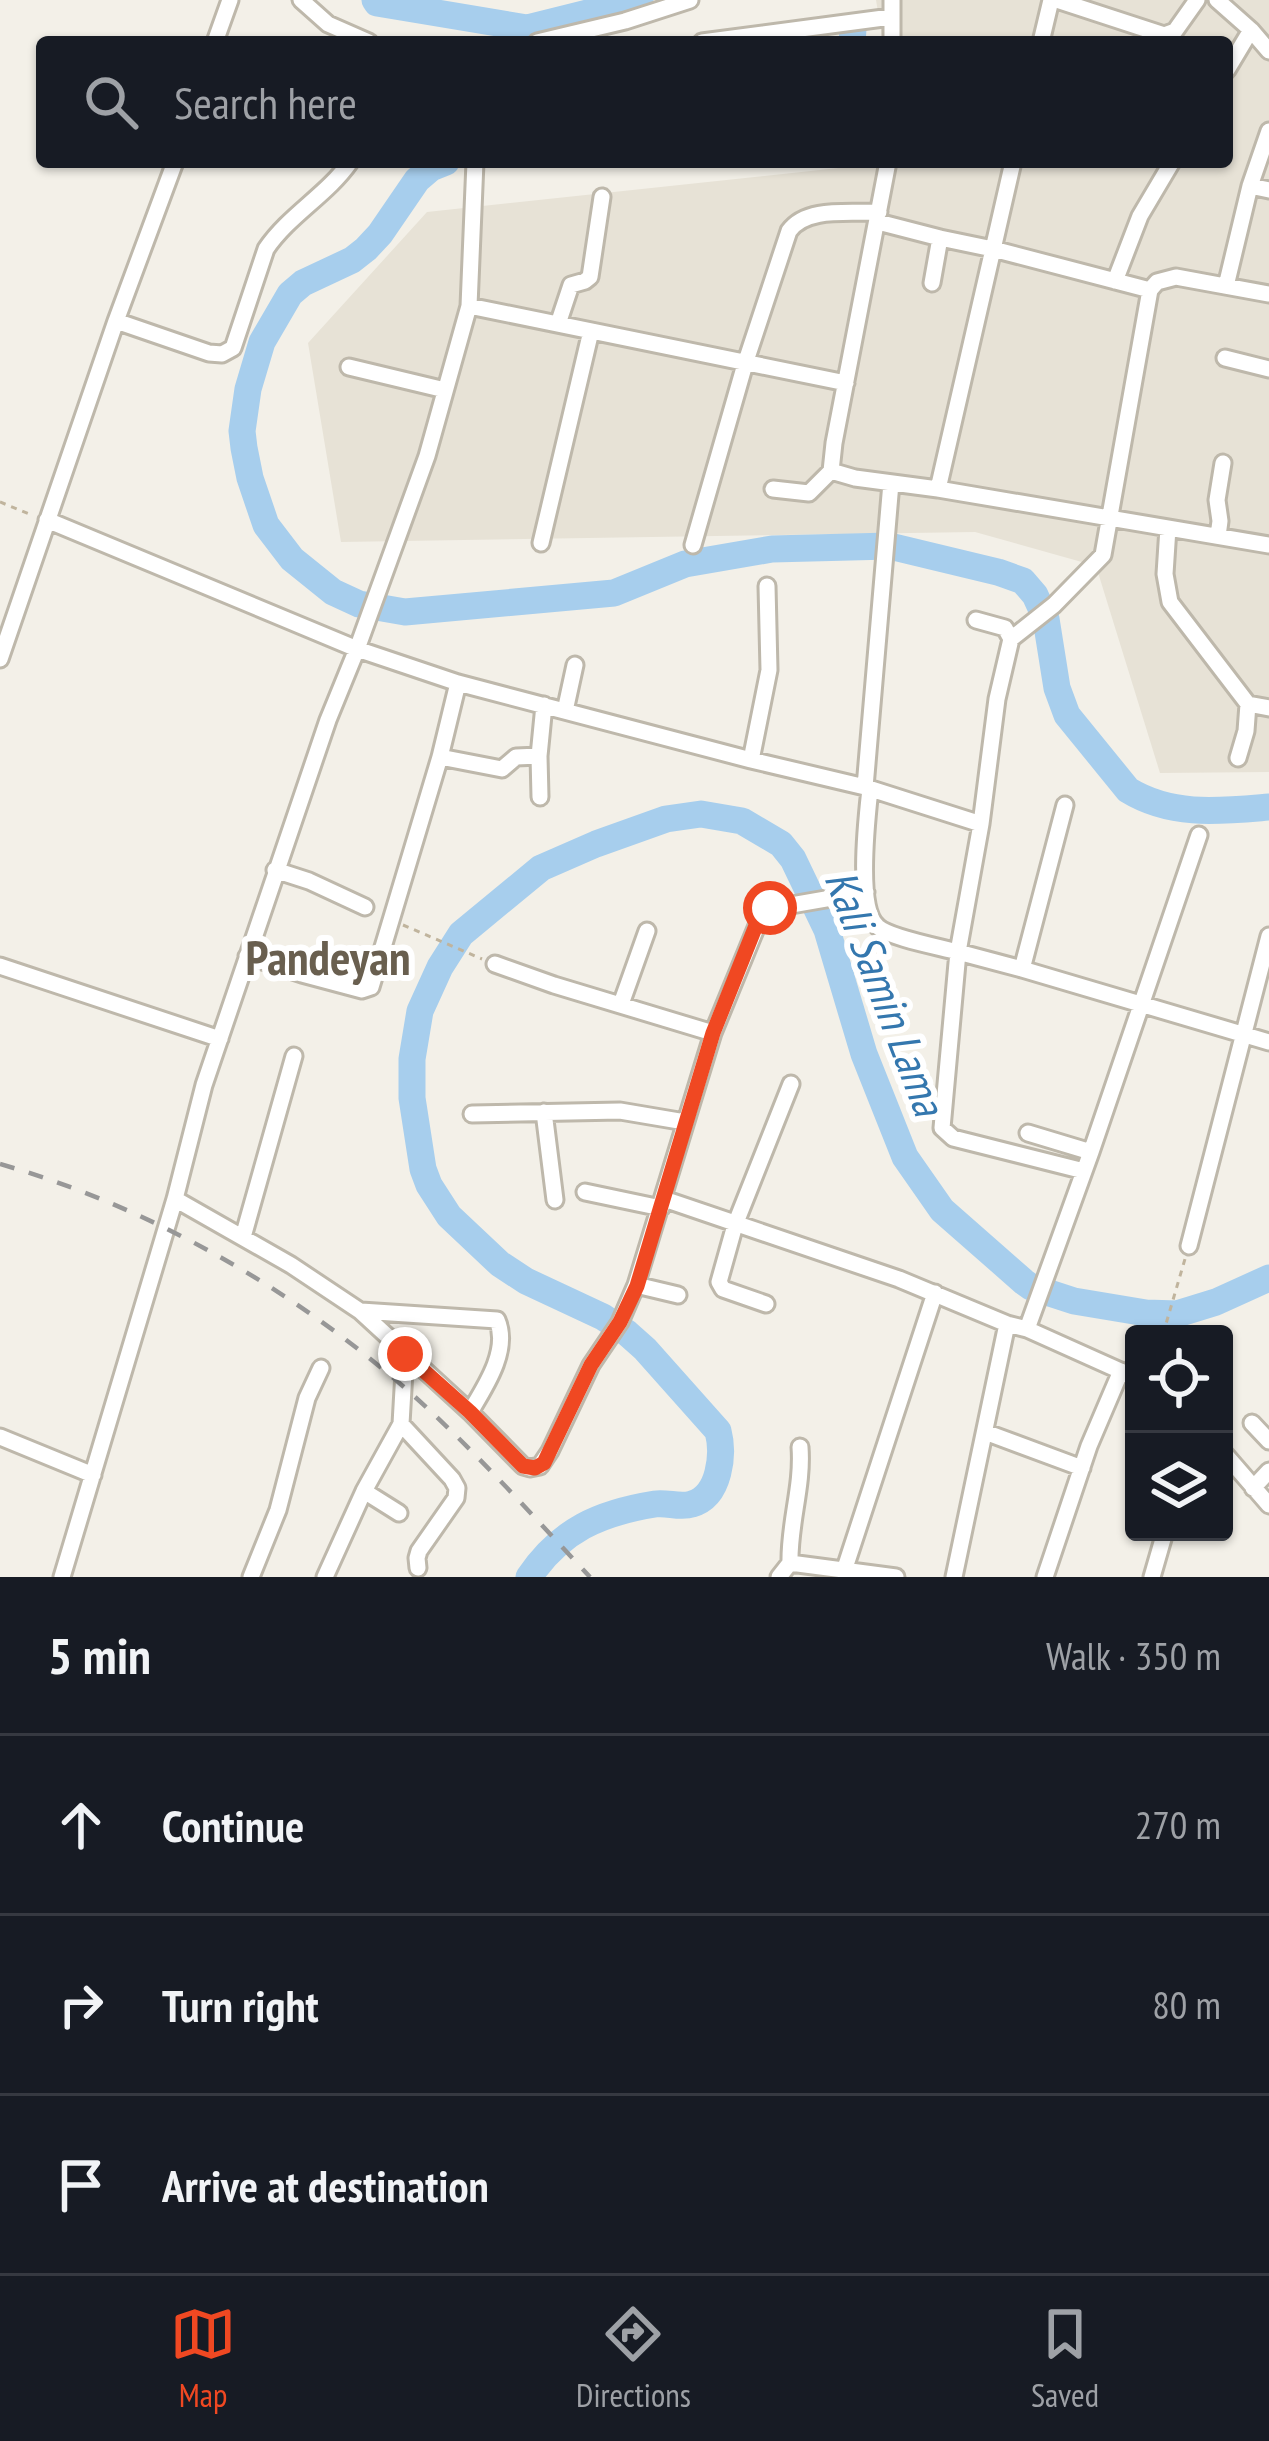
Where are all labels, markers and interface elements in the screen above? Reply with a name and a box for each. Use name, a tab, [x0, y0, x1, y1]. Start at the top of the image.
search box	[36, 36, 1233, 168]
icon: search	[78, 69, 144, 135]
text: Search here	[174, 73, 357, 131]
water label: Kali Samin Lama	[813, 861, 960, 1125]
route start	[743, 881, 797, 935]
district label: Pandeyan	[245, 926, 411, 988]
map controls	[1125, 1325, 1233, 1541]
button: locate	[1125, 1325, 1233, 1433]
route end	[378, 1327, 432, 1381]
button: layers	[1125, 1433, 1233, 1541]
text: 5 min	[48, 1622, 151, 1688]
text: Walk · 350 m	[1046, 1630, 1221, 1681]
icon: ahead	[48, 1792, 114, 1858]
text: Continue	[162, 1796, 304, 1854]
text: 270 m	[1135, 1799, 1221, 1850]
icon: right	[48, 1972, 114, 2038]
text: Turn right	[162, 1976, 319, 2034]
text: 80 m	[1152, 1979, 1221, 2030]
icon: arrive	[48, 2152, 114, 2218]
text: Arrive at destination	[162, 2156, 489, 2214]
tab: Map	[170, 2301, 236, 2416]
tab: Directions	[576, 2301, 691, 2416]
tab: Saved	[1031, 2301, 1099, 2416]

